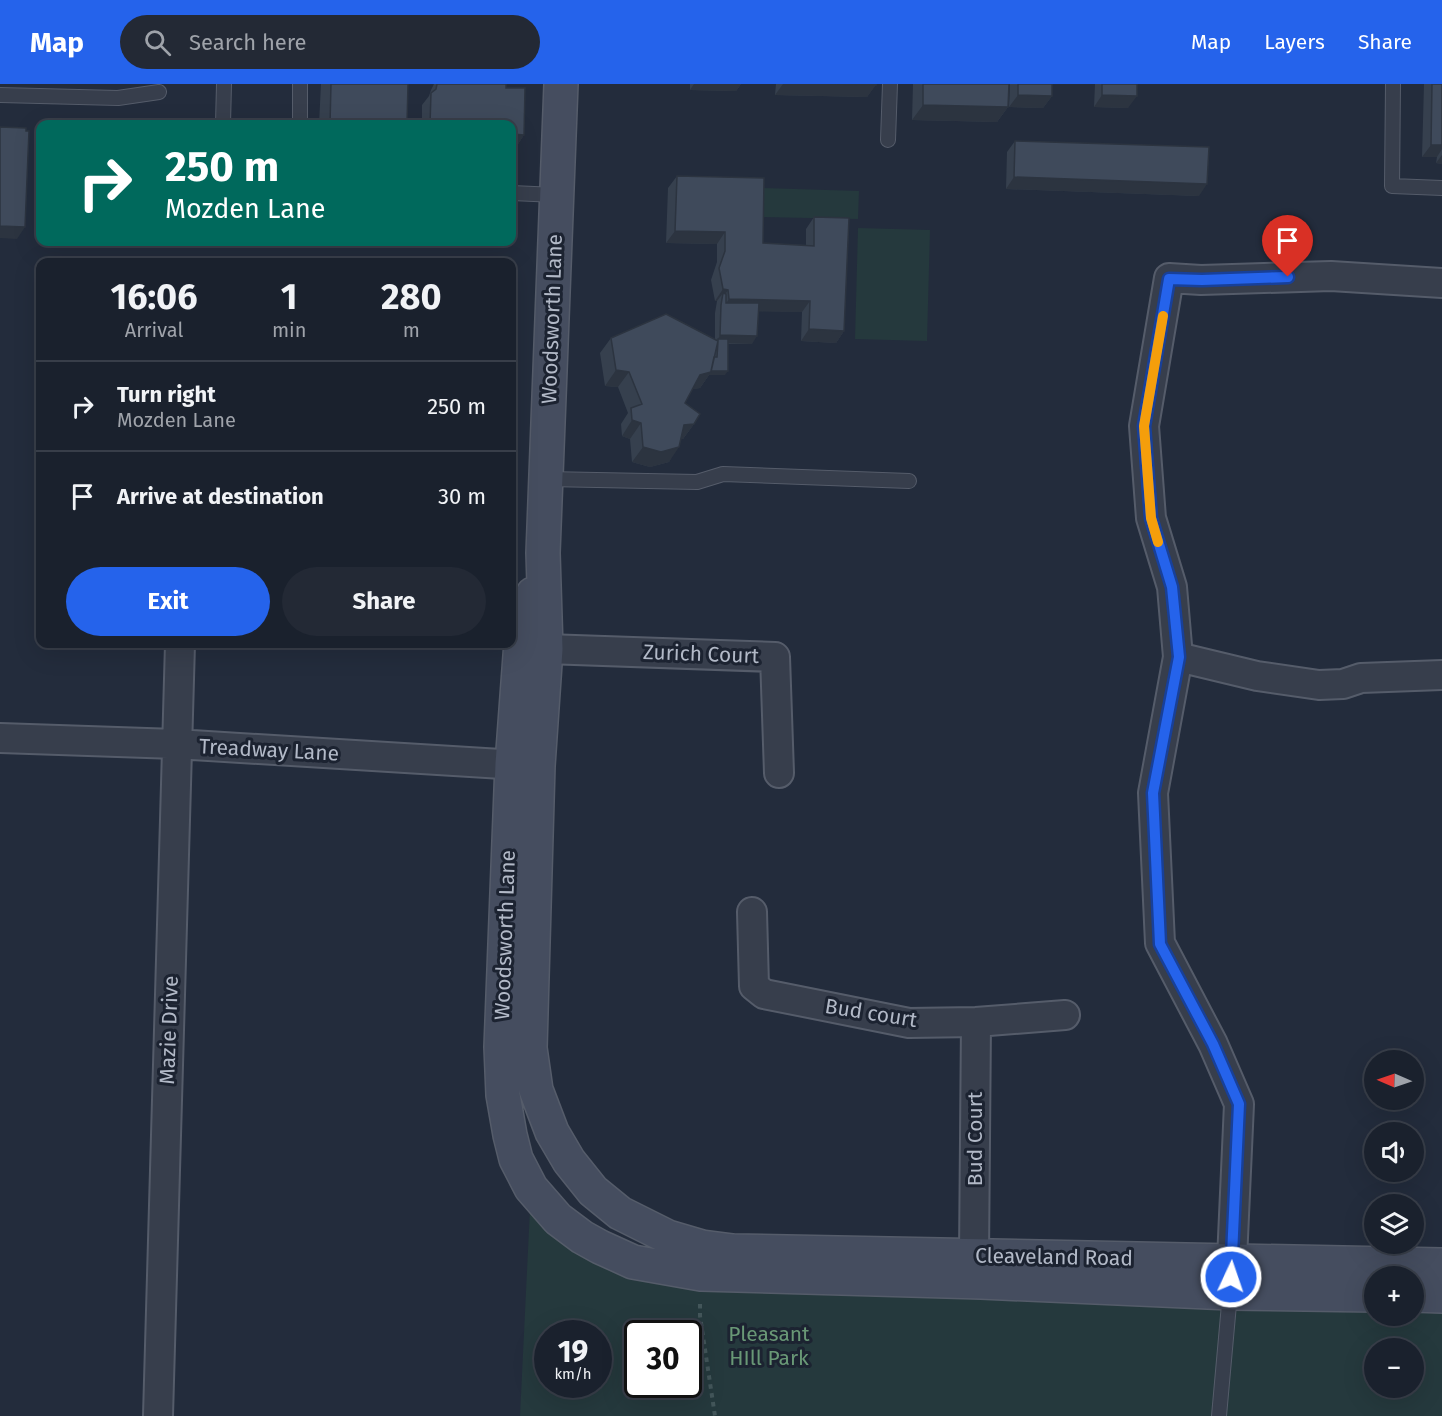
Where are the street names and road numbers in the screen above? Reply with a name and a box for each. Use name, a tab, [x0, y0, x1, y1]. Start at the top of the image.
street label: Woodsworth Lane	[536, 234, 568, 404]
street label: Zurich Court	[642, 639, 760, 669]
street label: Treadway Lane	[198, 733, 340, 767]
street label: Woodsworth Lane	[489, 850, 521, 1020]
street label: Mazie Drive	[154, 975, 184, 1085]
street label: Bud court	[823, 993, 919, 1033]
street label: Bud Court	[962, 1091, 988, 1186]
street label: Cleaveland Road	[975, 1243, 1133, 1271]

